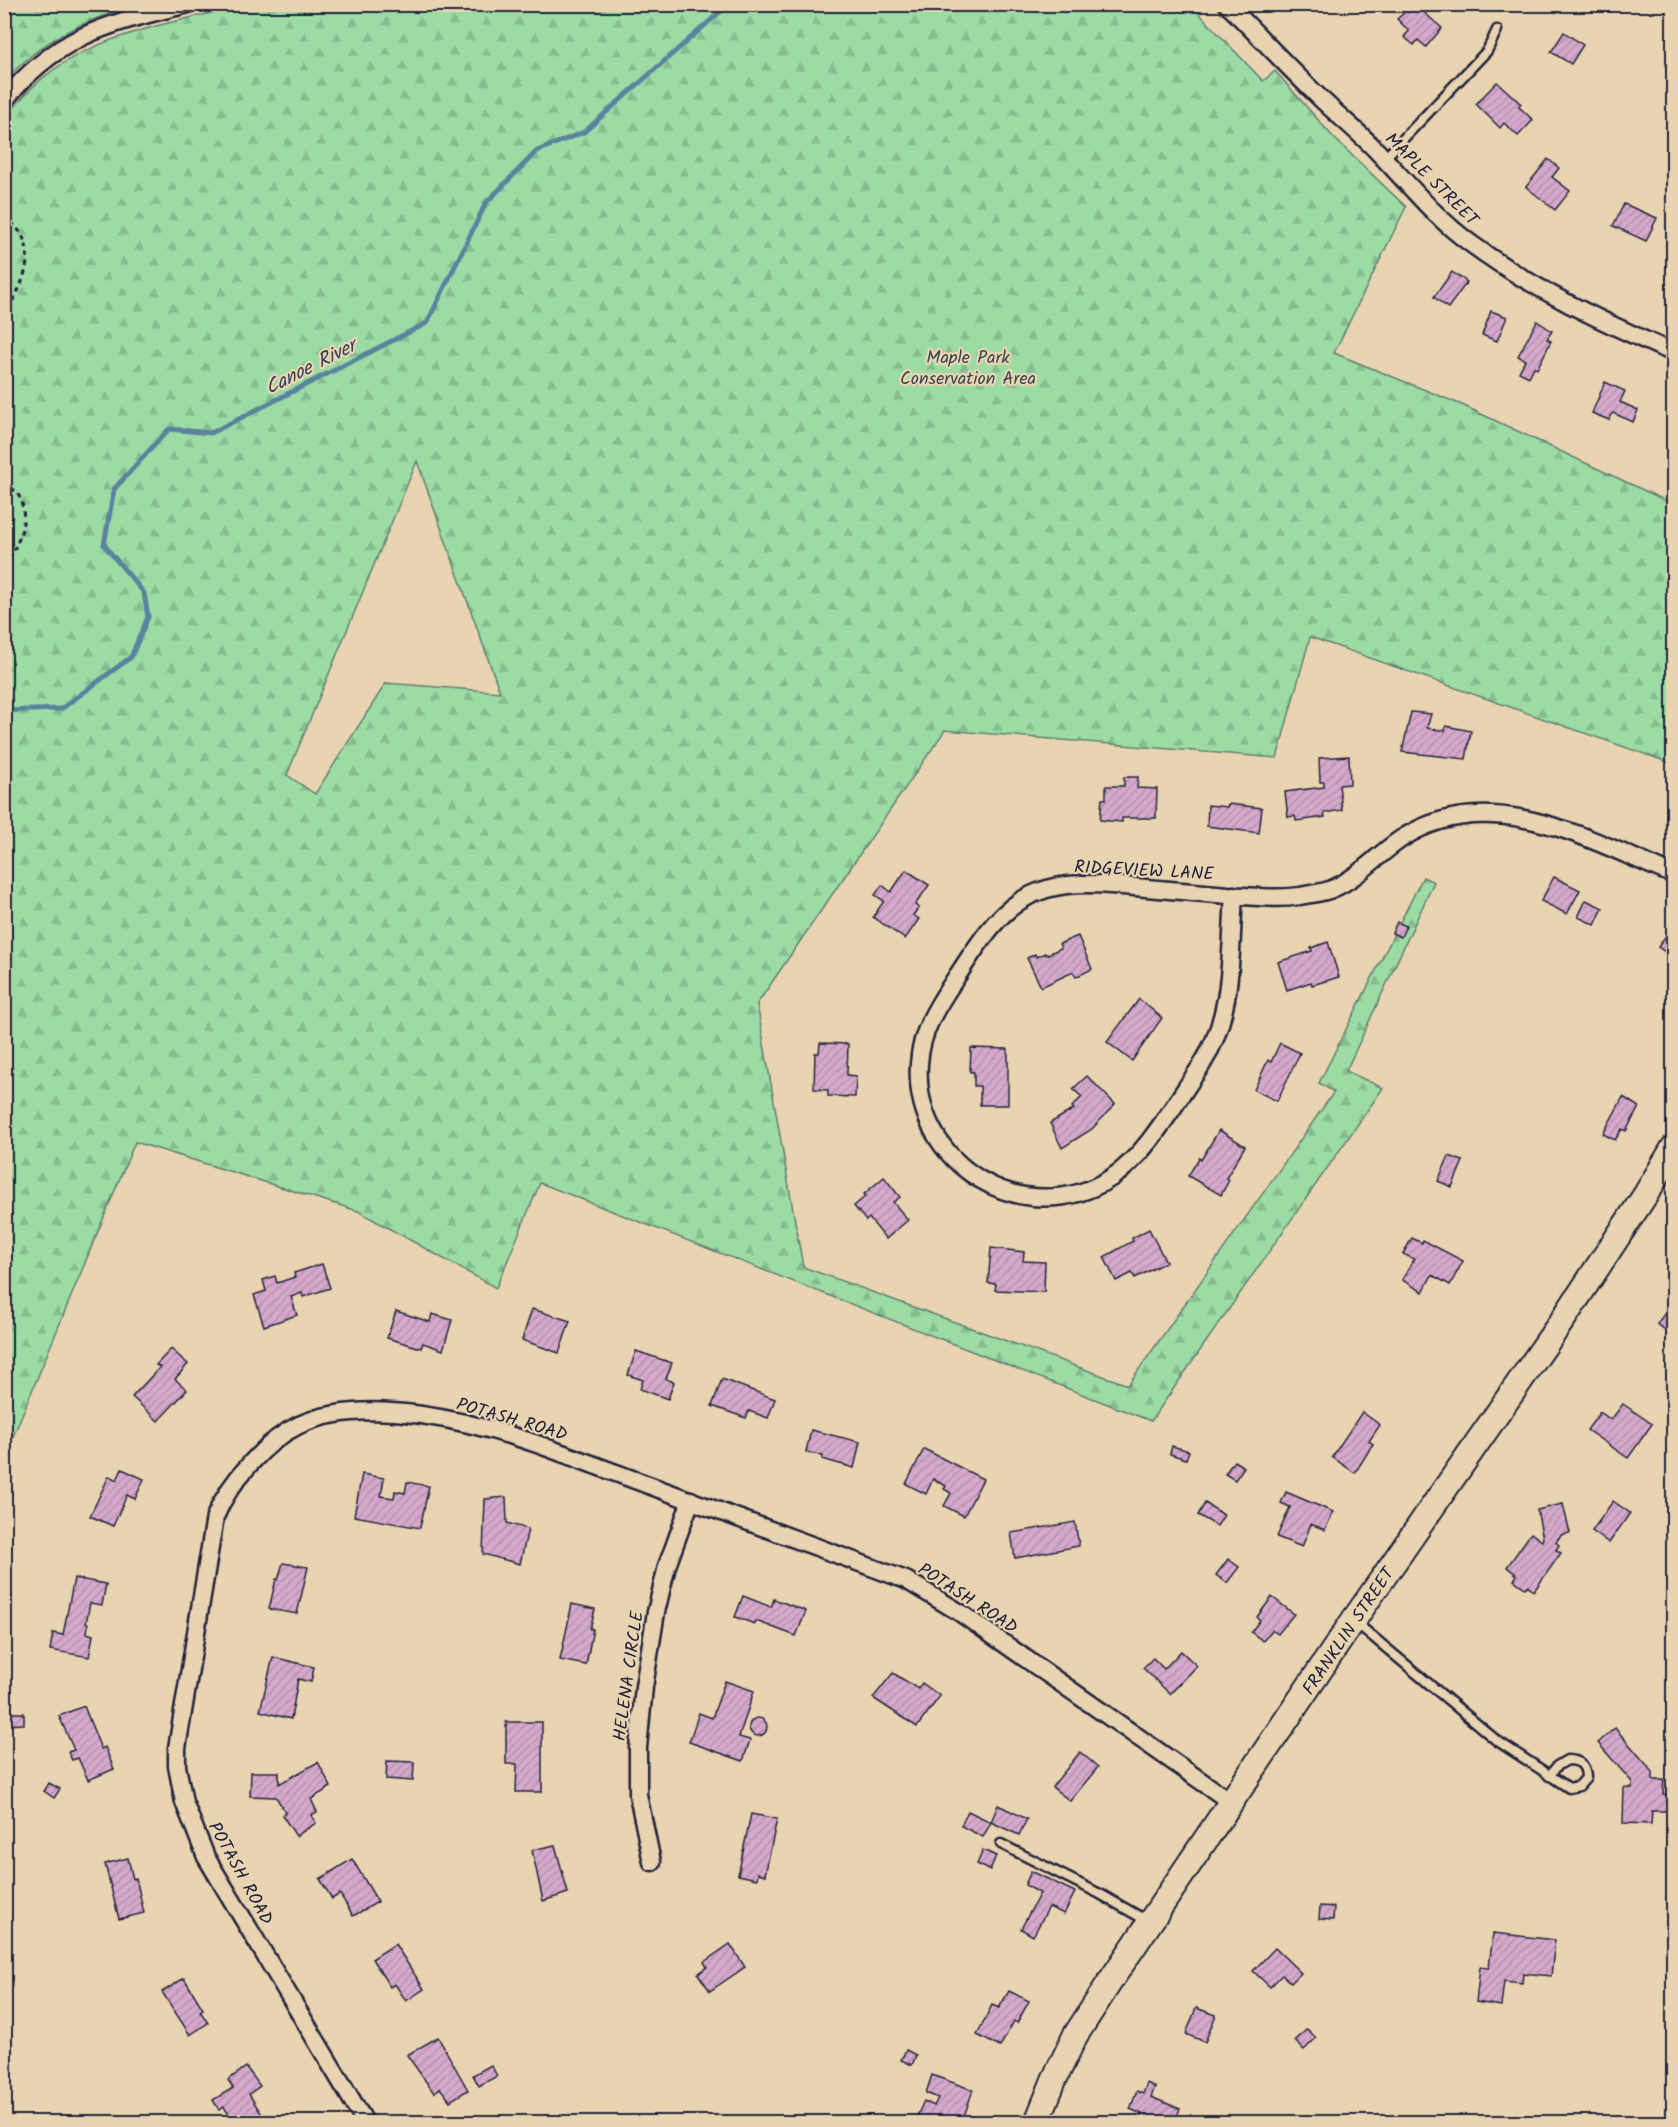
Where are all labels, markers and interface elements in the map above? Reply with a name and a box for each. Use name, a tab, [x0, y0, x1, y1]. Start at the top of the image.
street label: MAPLE STREET	[1377, 126, 1486, 235]
water label: Canoe River	[260, 329, 366, 404]
park label: Maple Park Conservation Area	[900, 344, 1036, 394]
street label: RIDGEVIEW LANE	[1073, 853, 1215, 890]
street label: POTASH ROAD	[453, 1391, 571, 1450]
street label: POTASH ROAD	[911, 1556, 1023, 1643]
street label: FRANKLIN STREET	[1296, 1561, 1404, 1702]
street label: HELENA CIRCLE	[606, 1609, 653, 1743]
street label: POTASH ROAD	[199, 1817, 280, 1931]

